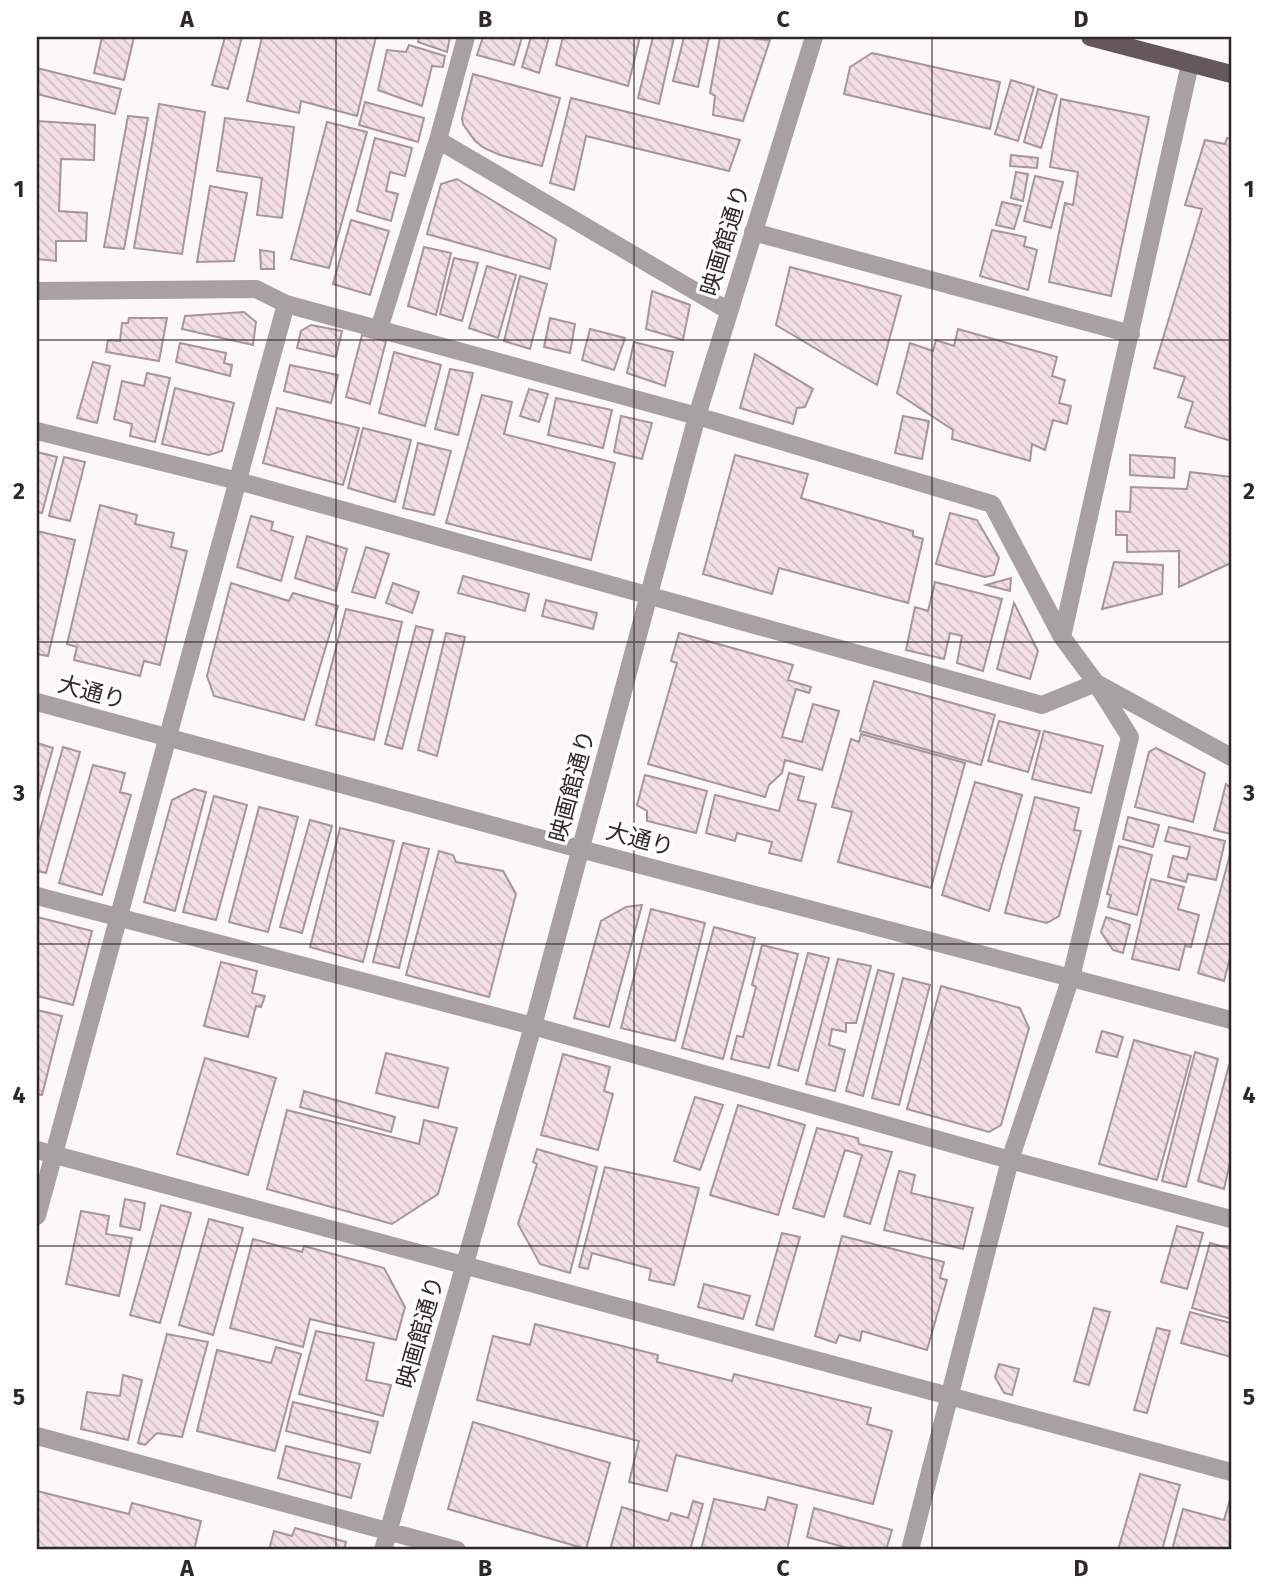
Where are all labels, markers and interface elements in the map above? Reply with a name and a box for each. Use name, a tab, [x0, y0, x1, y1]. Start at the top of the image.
text: A	[179, 5, 194, 33]
text: B	[478, 5, 492, 33]
text: C	[776, 5, 790, 33]
text: D	[1074, 5, 1089, 33]
text: 1	[14, 175, 24, 203]
text: 1	[1244, 175, 1254, 203]
street label: 映画館通り	[695, 181, 755, 299]
text: 2	[13, 477, 25, 505]
text: 2	[1243, 477, 1255, 505]
street label: 大通り	[55, 670, 129, 714]
street label: 映画館通り	[544, 727, 600, 845]
text: 3	[12, 779, 25, 807]
text: 3	[1242, 779, 1255, 807]
street label: 大通り	[603, 817, 677, 861]
text: 4	[13, 1081, 26, 1109]
text: 4	[1243, 1081, 1256, 1109]
street label: 映画館通り	[391, 1273, 449, 1391]
text: 5	[13, 1383, 25, 1411]
text: 5	[1243, 1383, 1255, 1411]
text: A	[179, 1554, 194, 1582]
text: B	[478, 1554, 492, 1582]
text: C	[776, 1554, 790, 1582]
text: D	[1074, 1554, 1089, 1582]

